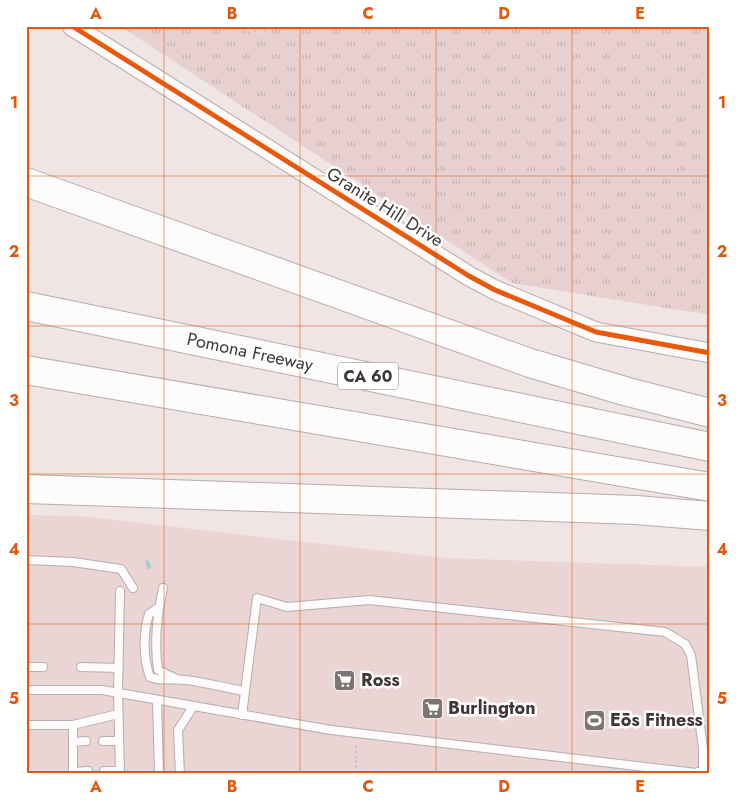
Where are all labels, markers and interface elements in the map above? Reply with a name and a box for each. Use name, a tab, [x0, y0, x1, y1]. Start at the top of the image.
text: A	[89, 2, 102, 25]
text: B	[227, 2, 237, 25]
text: C	[362, 2, 374, 25]
text: D	[498, 2, 510, 25]
text: E	[635, 2, 645, 25]
text: 1	[10, 91, 18, 114]
text: 1	[718, 91, 726, 114]
street label: Granite Hill Drive	[322, 161, 448, 253]
text: 2	[9, 240, 19, 263]
text: 2	[717, 240, 727, 263]
street label: Pomona Freeway	[185, 326, 315, 378]
road number: CA 60	[338, 362, 398, 390]
text: 3	[9, 389, 19, 412]
text: 3	[717, 389, 727, 412]
text: 4	[8, 538, 20, 561]
text: 4	[716, 538, 728, 561]
place label: Ross	[361, 667, 400, 693]
supermarket icon: Ross	[333, 668, 357, 692]
text: 5	[9, 687, 19, 710]
text: 5	[717, 687, 727, 710]
place label: Burlington	[448, 695, 536, 721]
supermarket icon: Burlington	[420, 696, 444, 720]
place label: Eōs Fitness	[610, 707, 703, 733]
sports icon: Eōs Fitness	[582, 708, 606, 732]
text: A	[89, 775, 102, 798]
text: B	[227, 775, 237, 798]
text: C	[362, 775, 374, 798]
text: D	[498, 775, 510, 798]
text: E	[635, 775, 645, 798]

